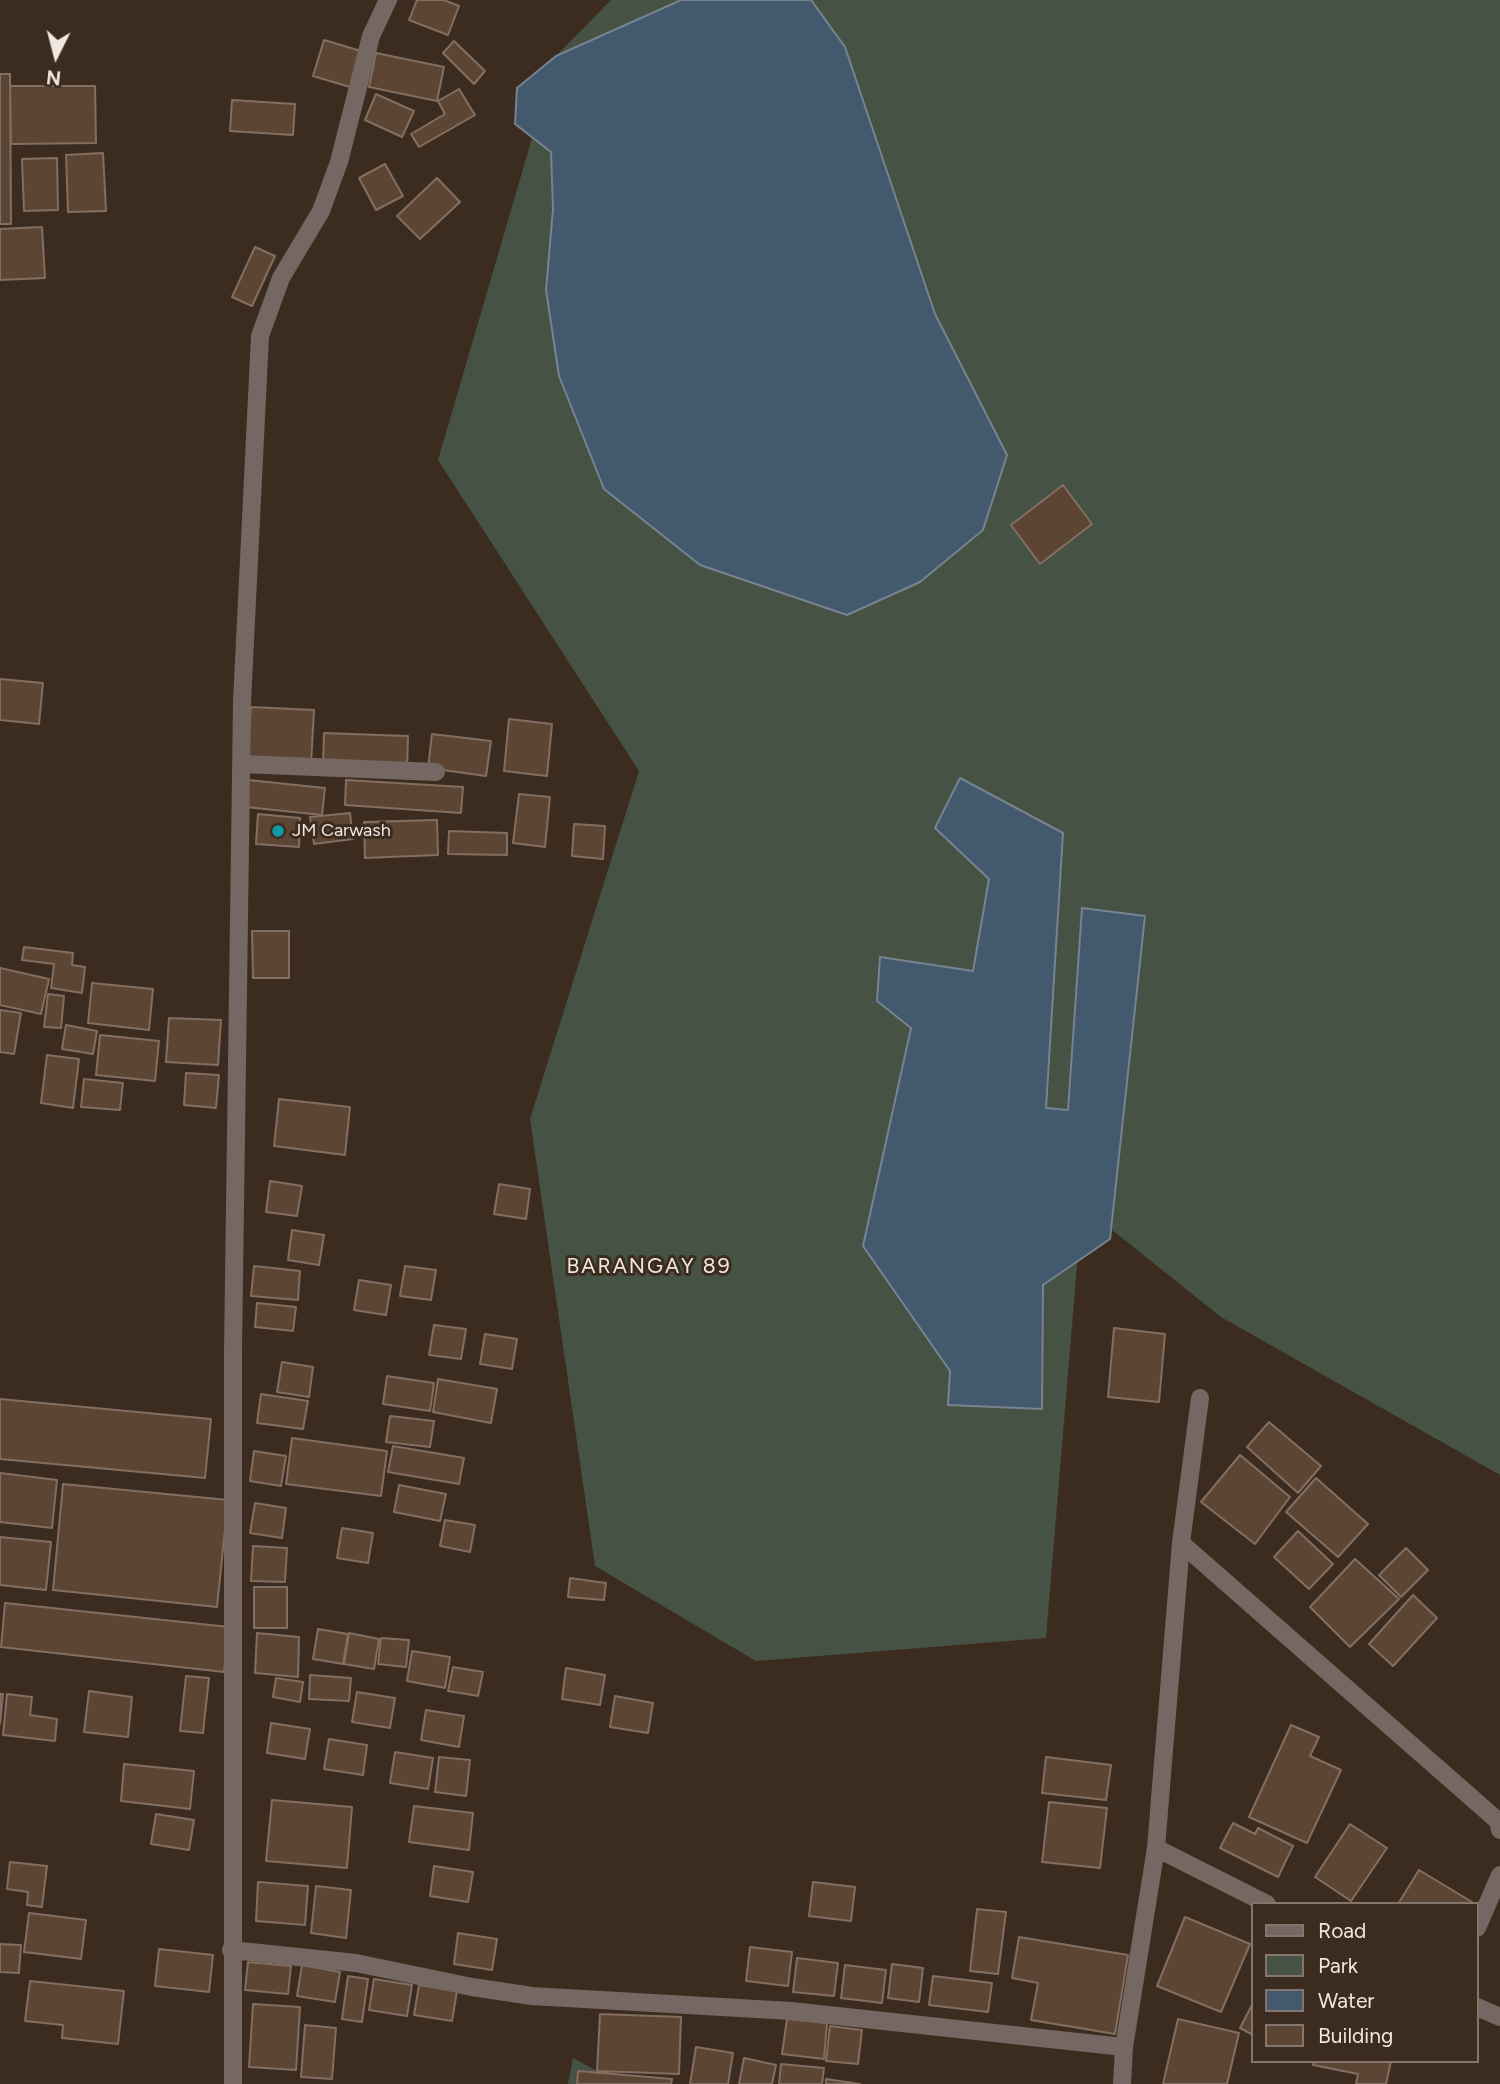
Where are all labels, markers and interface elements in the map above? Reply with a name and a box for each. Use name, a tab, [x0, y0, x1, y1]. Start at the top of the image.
north arrow	[21, 21, 91, 91]
text: N	[45, 65, 62, 90]
place label: JM Carwash	[292, 820, 391, 842]
marker: JM Carwash	[270, 823, 286, 839]
district label: BARANGAY 89	[568, 1254, 730, 1280]
legend	[1252, 1902, 1479, 2063]
text: Road	[1318, 1918, 1366, 1943]
text: Park	[1318, 1953, 1358, 1978]
text: Water	[1318, 1988, 1374, 2013]
text: Building	[1318, 2023, 1393, 2048]

